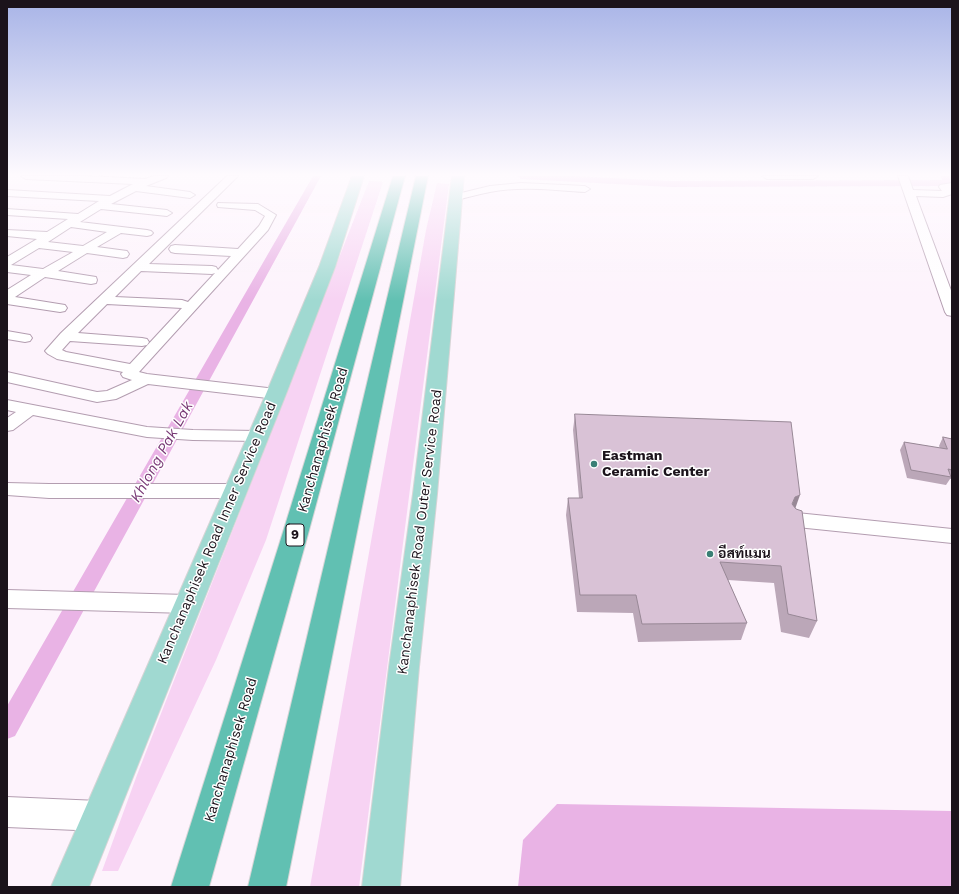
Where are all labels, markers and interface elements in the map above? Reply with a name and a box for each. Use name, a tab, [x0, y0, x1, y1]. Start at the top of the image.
street label: Kanchanaphisek Road	[294, 366, 352, 514]
street label: Kanchanaphisek Road Outer Service Road	[394, 389, 446, 675]
water label: Khlong Pak Lak	[127, 398, 197, 506]
street label: Kanchanaphisek Road Inner Service Road	[154, 399, 280, 667]
place label: Eastman Ceramic Center	[602, 448, 709, 480]
marker: Eastman Ceramic Center	[589, 459, 599, 469]
road number: 9	[286, 524, 304, 546]
place label: อีสท์แมน	[718, 546, 771, 562]
marker: อีสท์แมน	[705, 549, 715, 559]
street label: Kanchanaphisek Road	[201, 676, 261, 824]

